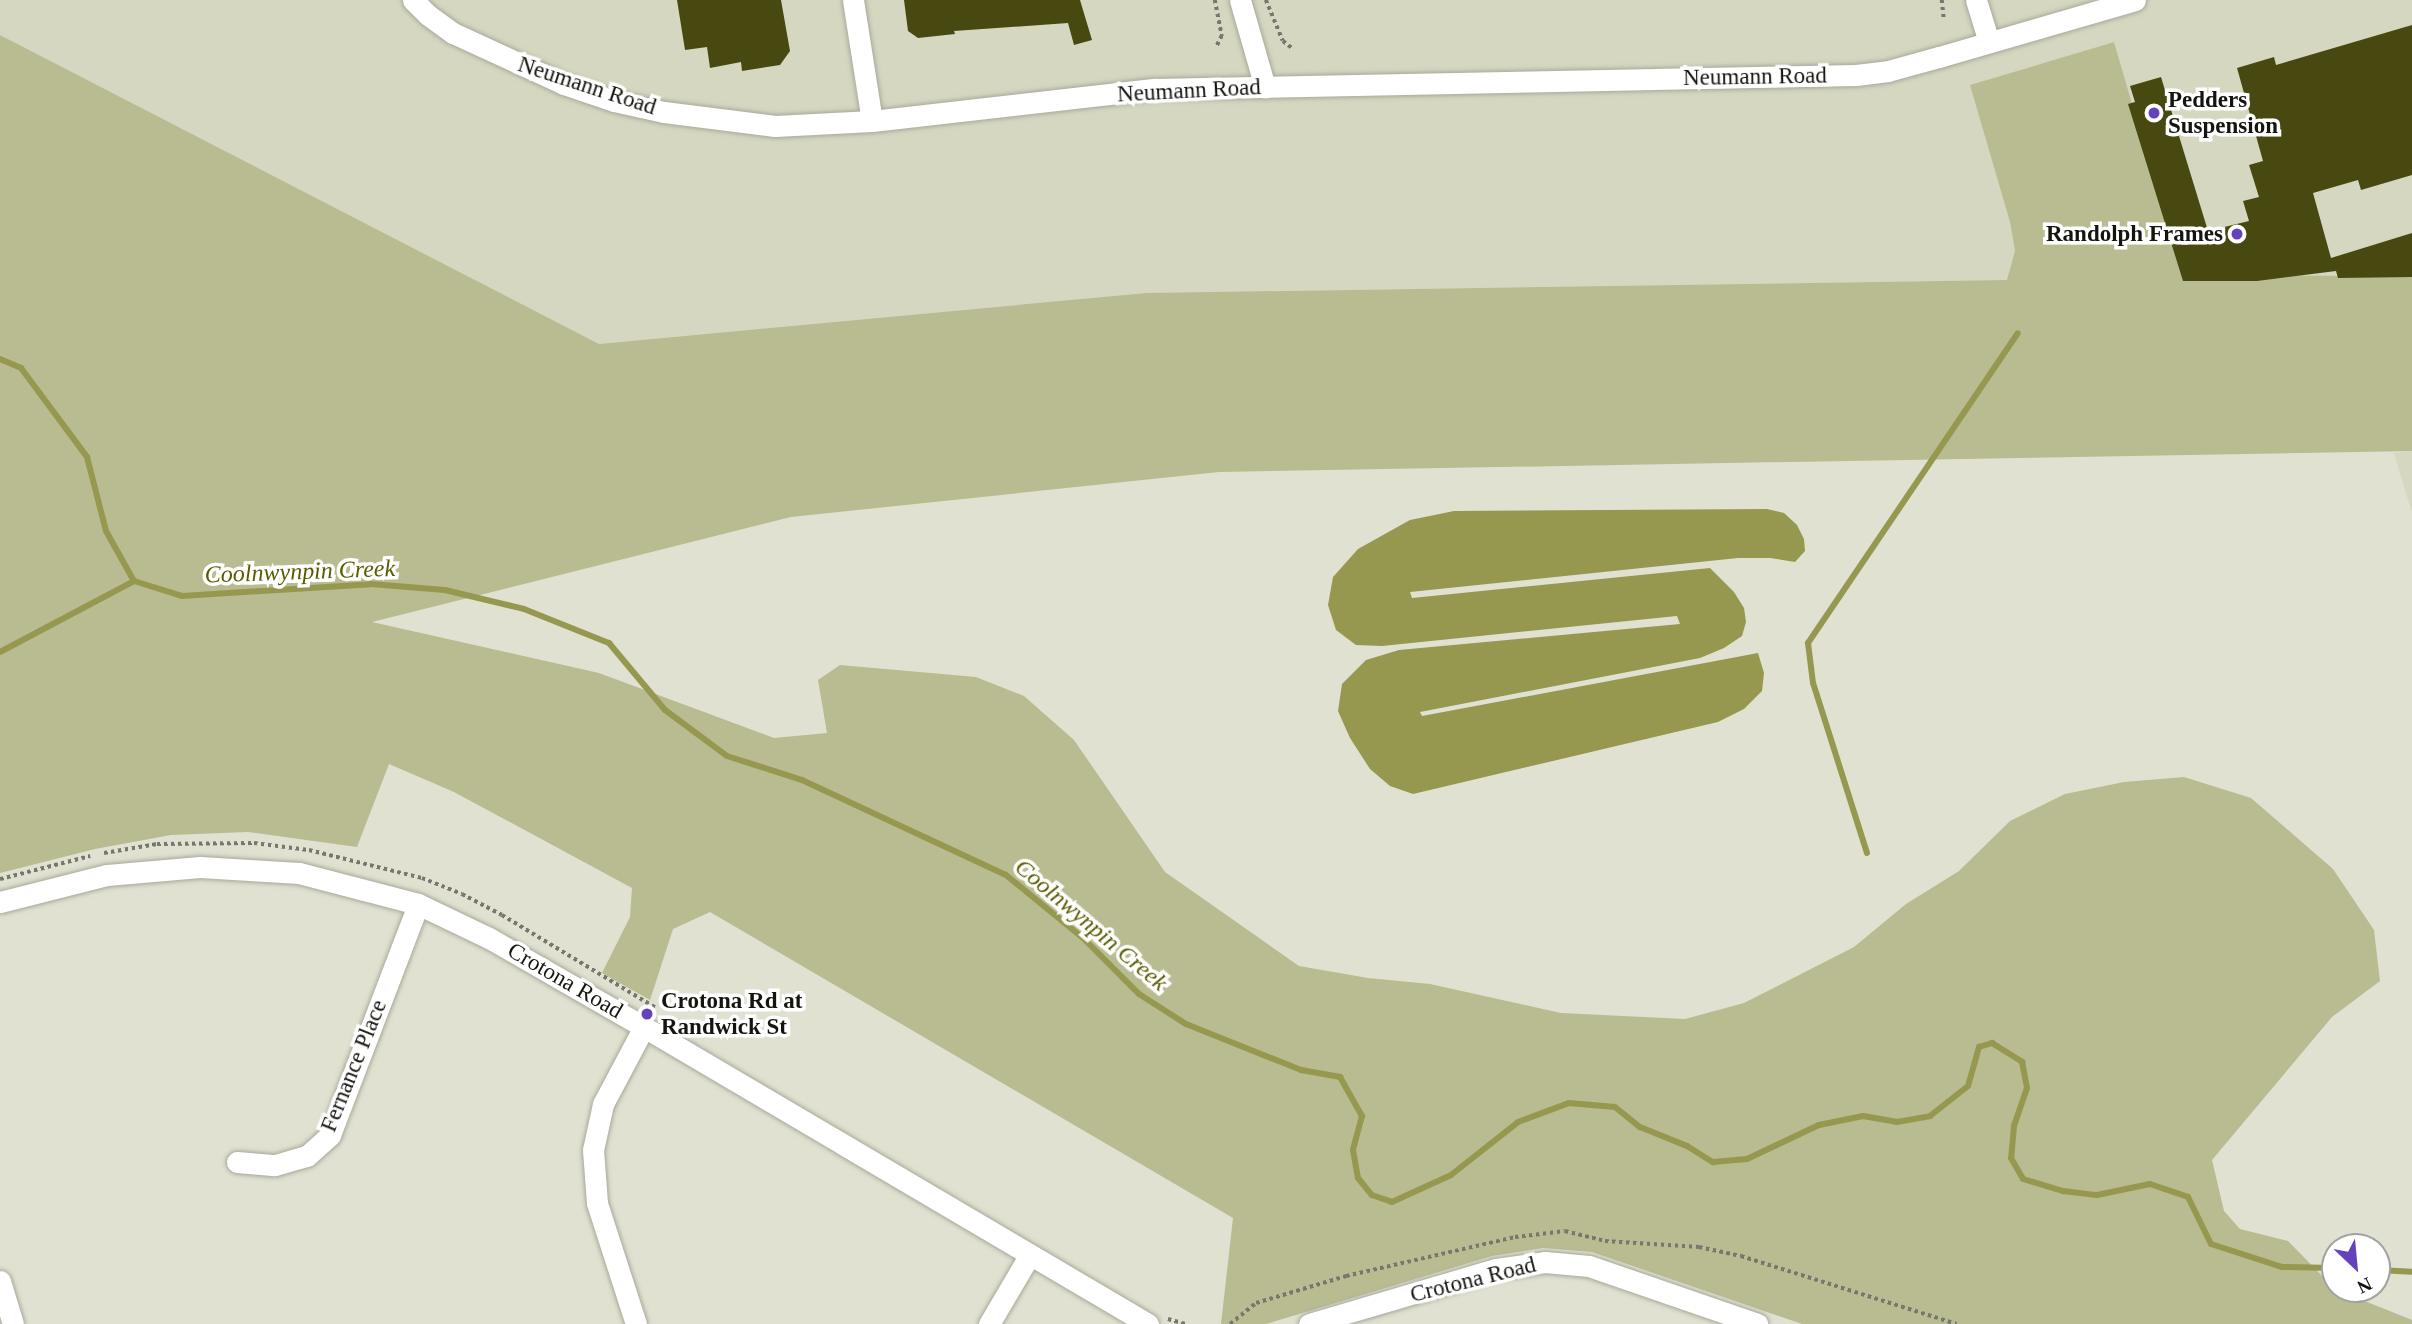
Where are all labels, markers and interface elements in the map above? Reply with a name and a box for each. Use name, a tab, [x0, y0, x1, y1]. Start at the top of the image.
street label: Neumann Road	[514, 51, 660, 121]
street label: Neumann Road	[1683, 62, 1827, 92]
street label: Neumann Road	[1117, 73, 1261, 109]
place label: Pedders Suspension	[2168, 86, 2278, 140]
marker: Pedders Suspension	[2146, 105, 2162, 121]
place label: Randolph Frames	[2046, 220, 2223, 248]
marker: Randolph Frames	[2229, 226, 2245, 242]
water label: Coolnwynpin Creek	[204, 554, 396, 590]
water label: Coolnwynpin Creek	[1009, 853, 1173, 997]
street label: Crotona Road	[503, 937, 627, 1025]
place label: Crotona Rd at Randwick St	[661, 987, 802, 1041]
street label: Fernance Place	[315, 996, 393, 1136]
marker: Crotona Rd at Randwick St	[639, 1006, 655, 1022]
north arrow	[2321, 1233, 2391, 1303]
street label: Crotona Road	[1407, 1251, 1539, 1309]
text: N	[2354, 1273, 2375, 1298]

